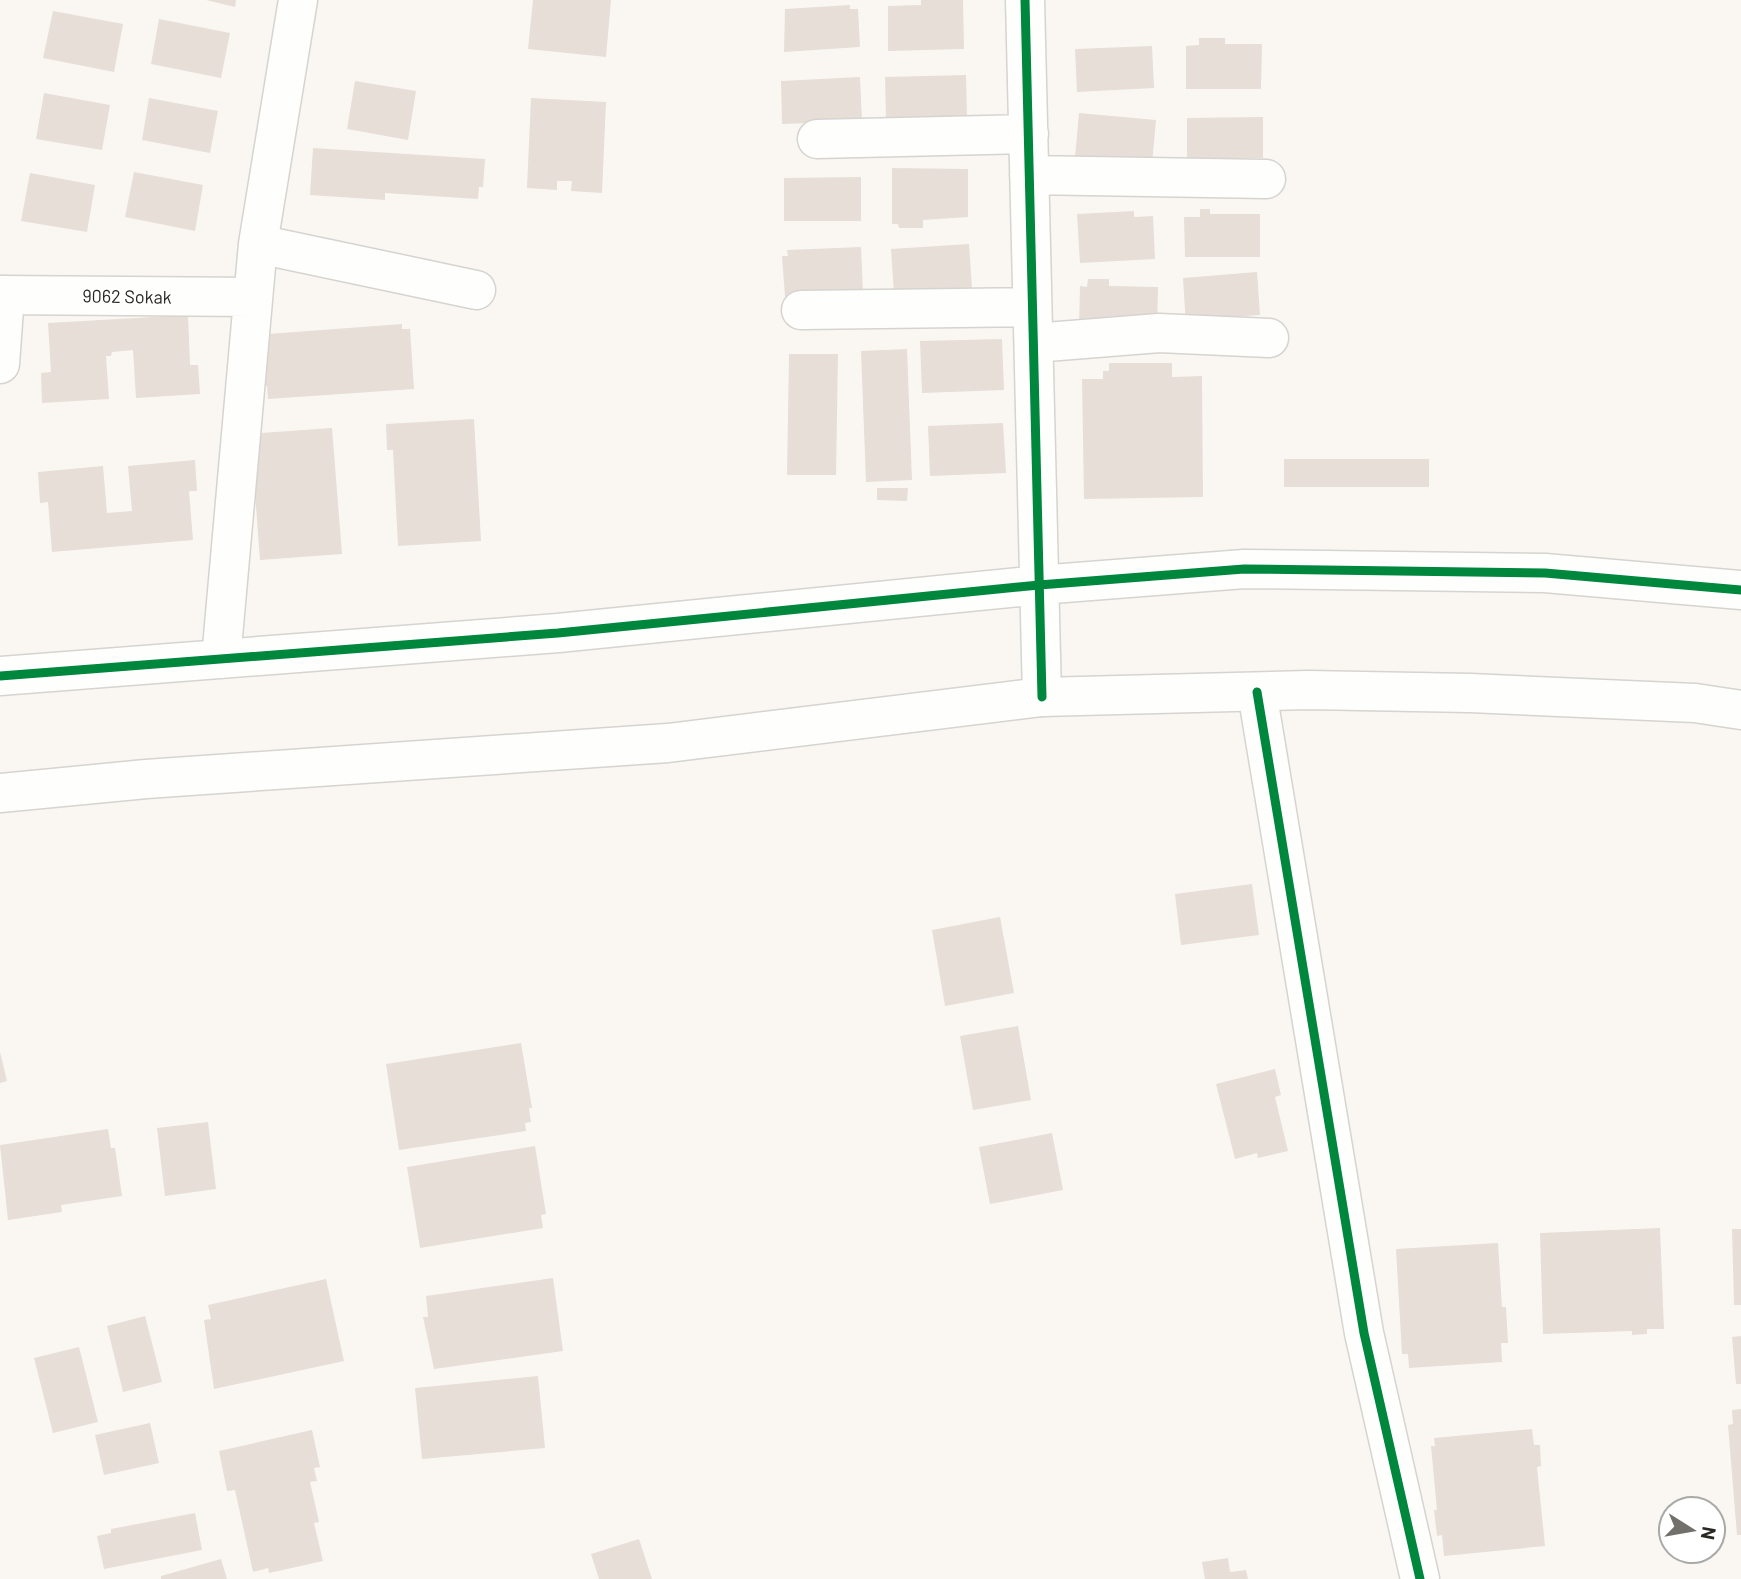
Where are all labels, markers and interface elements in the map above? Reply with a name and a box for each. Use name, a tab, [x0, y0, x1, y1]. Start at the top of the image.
street label: 9062 Sokak	[82, 284, 172, 308]
north arrow	[1657, 1495, 1727, 1565]
text: N	[1697, 1525, 1722, 1542]

